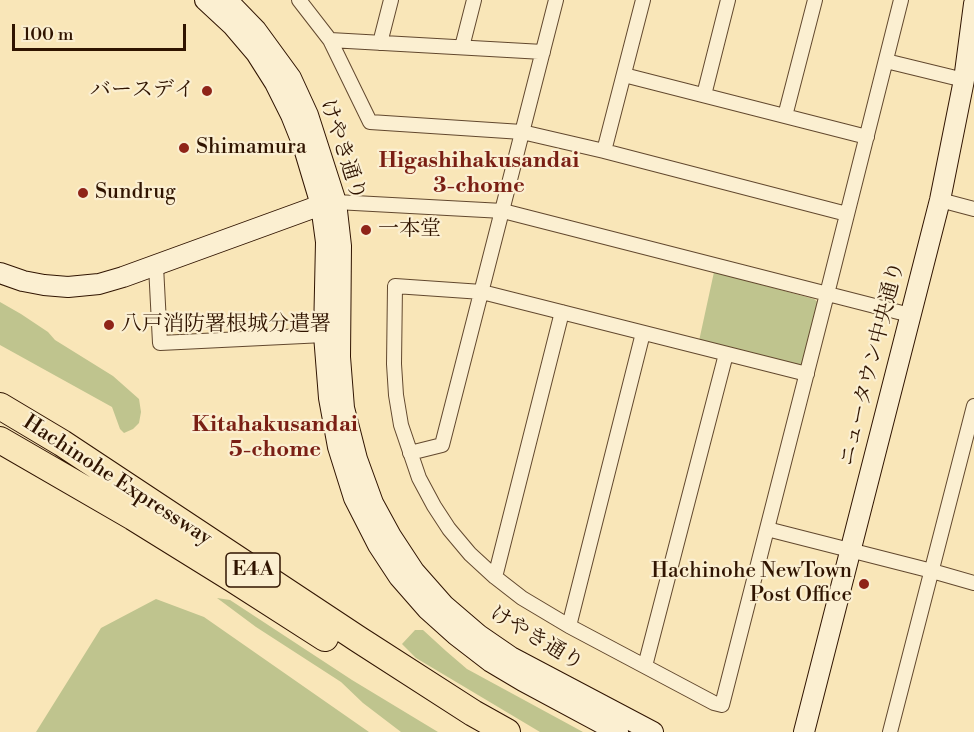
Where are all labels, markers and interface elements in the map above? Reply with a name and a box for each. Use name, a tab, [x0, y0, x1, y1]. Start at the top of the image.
scale bar	[15, 12, 189, 50]
text: 100 m	[23, 23, 74, 46]
place label: バースデイ	[90, 78, 195, 104]
marker: バースデイ	[200, 84, 214, 98]
street label: けやき通り	[314, 96, 370, 204]
place label: Shimamura	[196, 135, 307, 161]
marker: Shimamura	[177, 141, 191, 155]
district label: Higashihakusandai 3-chome	[379, 149, 579, 200]
place label: Sundrug	[95, 180, 176, 206]
marker: Sundrug	[76, 186, 90, 200]
place label: 一本堂	[378, 217, 441, 243]
marker: 一本堂	[359, 223, 373, 237]
street label: ニュータウン中央通り	[835, 259, 911, 469]
place label: 八戸消防署根城分遣署	[121, 312, 331, 338]
marker: 八戸消防署根城分遣署	[102, 318, 116, 332]
street label: Hachinohe Expressway	[18, 411, 216, 551]
district label: Kitahakusandai 5-chome	[192, 413, 358, 464]
road number: E4A	[226, 553, 280, 587]
place label: Hachinohe NewTown Post Office	[651, 559, 852, 609]
marker: Hachinohe NewTown Post Office	[857, 577, 871, 591]
street label: けやき通り	[485, 601, 587, 677]

